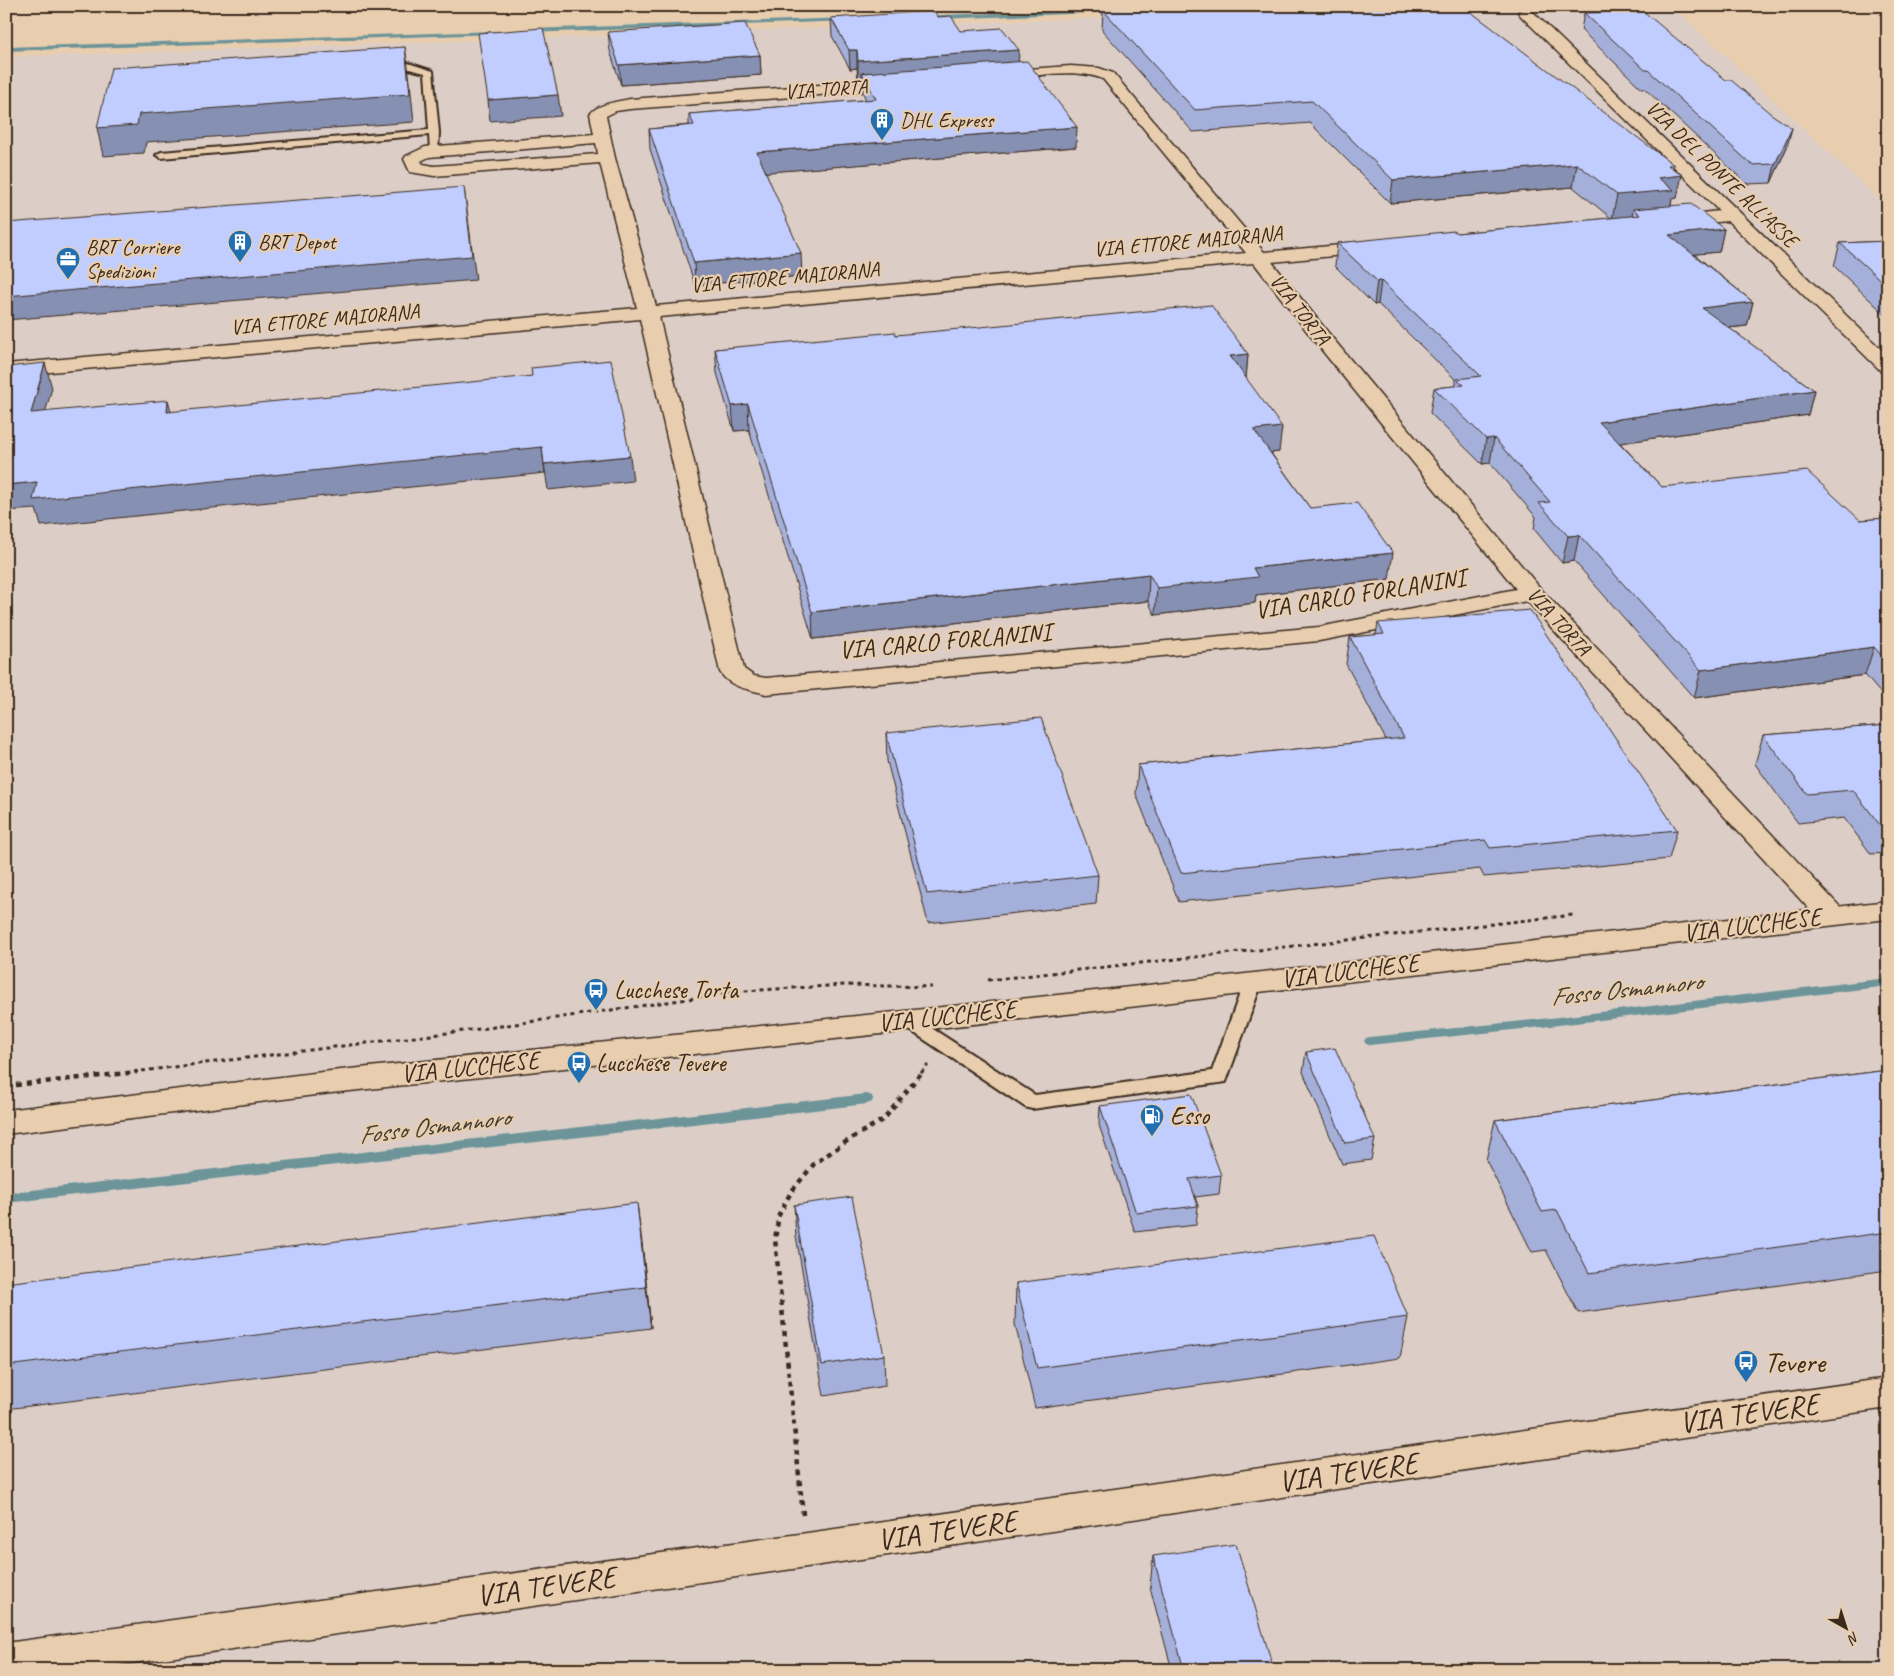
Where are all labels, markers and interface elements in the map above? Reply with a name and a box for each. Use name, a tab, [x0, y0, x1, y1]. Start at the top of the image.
street label: VIA TORTA	[784, 73, 870, 105]
street label: VIA DEL PONTE ALL'ASSE	[1641, 95, 1805, 255]
building icon: DHL Express	[869, 107, 895, 141]
place label: DHL Express	[900, 107, 995, 133]
street label: VIA ETTORE MAIORANA	[1093, 220, 1285, 262]
building icon: BRT Depot	[227, 229, 253, 263]
place label: BRT Depot	[258, 229, 337, 255]
place label: BRT Corriere Spedizioni	[86, 234, 182, 284]
office icon: BRT Corriere Spedizioni	[55, 246, 81, 280]
street label: VIA ETTORE MAIORANA	[690, 256, 882, 298]
street label: VIA TORTA	[1264, 268, 1337, 351]
street label: VIA ETTORE MAIORANA	[230, 298, 422, 340]
street label: VIA CARLO FORLANINI	[1252, 561, 1472, 626]
street label: VIA TORTA	[1522, 582, 1597, 662]
street label: VIA CARLO FORLANINI	[838, 615, 1057, 666]
street label: VIA LUCCHESE	[1681, 900, 1826, 949]
street label: VIA LUCCHESE	[1279, 946, 1424, 995]
water label: Fosso Osmannoro	[1549, 964, 1708, 1013]
place label: Lucchese Torta	[614, 974, 740, 1006]
bus stop icon: Lucchese Torta	[583, 977, 609, 1011]
street label: VIA LUCCHESE	[876, 993, 1021, 1039]
street label: VIA LUCCHESE	[399, 1044, 544, 1090]
place label: Lucchese Tevere	[596, 1047, 727, 1079]
bus stop icon: Lucchese Tevere	[566, 1050, 592, 1084]
water label: Fosso Osmannoro	[357, 1100, 516, 1152]
place label: Esso	[1170, 1100, 1210, 1132]
fuel station icon: Esso	[1139, 1103, 1165, 1137]
place label: Tevere	[1764, 1343, 1827, 1381]
bus stop icon: Tevere	[1733, 1349, 1759, 1383]
street label: VIA TEVERE	[1677, 1384, 1825, 1442]
street label: VIA TEVERE	[1276, 1443, 1424, 1501]
street label: VIA TEVERE	[875, 1501, 1023, 1559]
street label: VIA TEVERE	[474, 1557, 622, 1615]
north arrow	[1822, 1604, 1872, 1654]
text: N	[1843, 1628, 1863, 1649]

